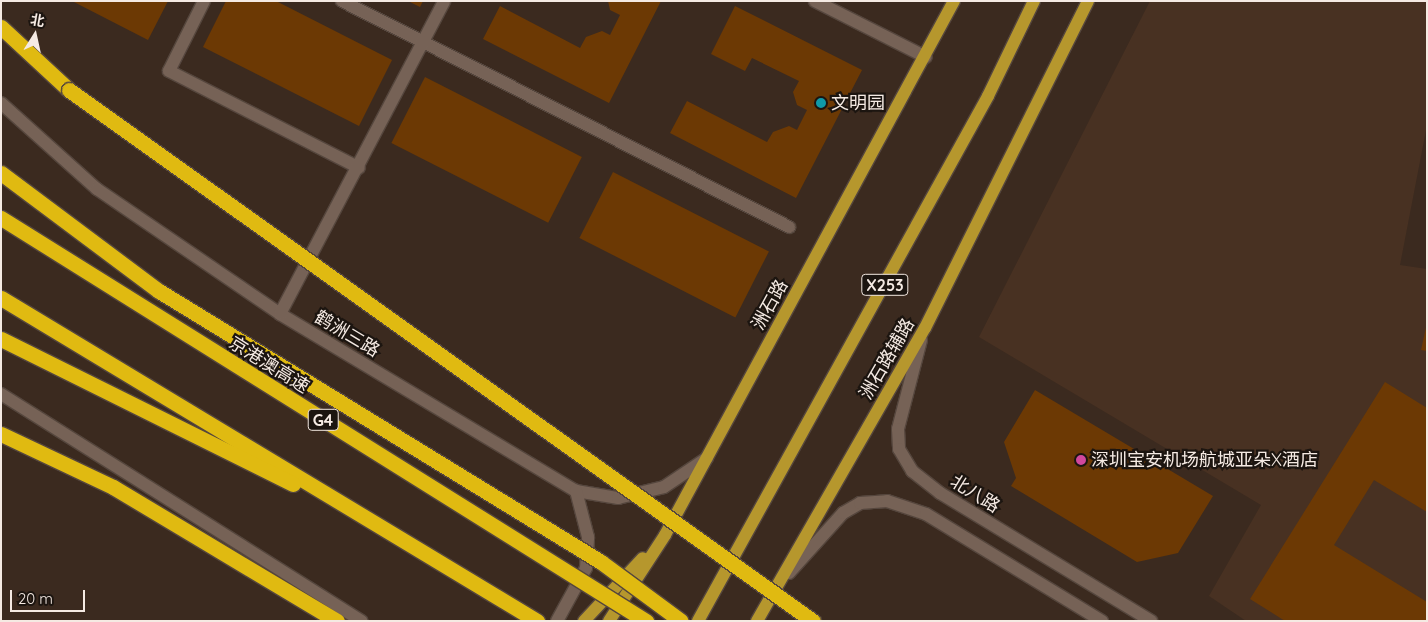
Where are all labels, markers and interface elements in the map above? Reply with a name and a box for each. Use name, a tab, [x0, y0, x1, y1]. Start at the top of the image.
north arrow	[10, 10, 60, 60]
text: 北	[29, 10, 46, 30]
place label: 文明园	[831, 92, 885, 114]
marker: 文明园	[815, 97, 827, 109]
road number: X253	[861, 272, 909, 298]
street label: 洲石路	[747, 276, 793, 334]
street label: 鹤洲三路	[311, 306, 383, 362]
street label: 洲石路辅路	[855, 315, 919, 403]
street label: 京港澳高速	[225, 332, 313, 398]
road number: G4	[307, 406, 339, 434]
place label: 深圳宝安机场航城亚朵X酒店	[1091, 449, 1318, 471]
marker: 深圳宝安机场航城亚朵X酒店	[1075, 454, 1087, 466]
street label: 北八路	[946, 471, 1004, 517]
scale bar	[12, 580, 88, 612]
text: 20 m	[18, 589, 53, 608]

